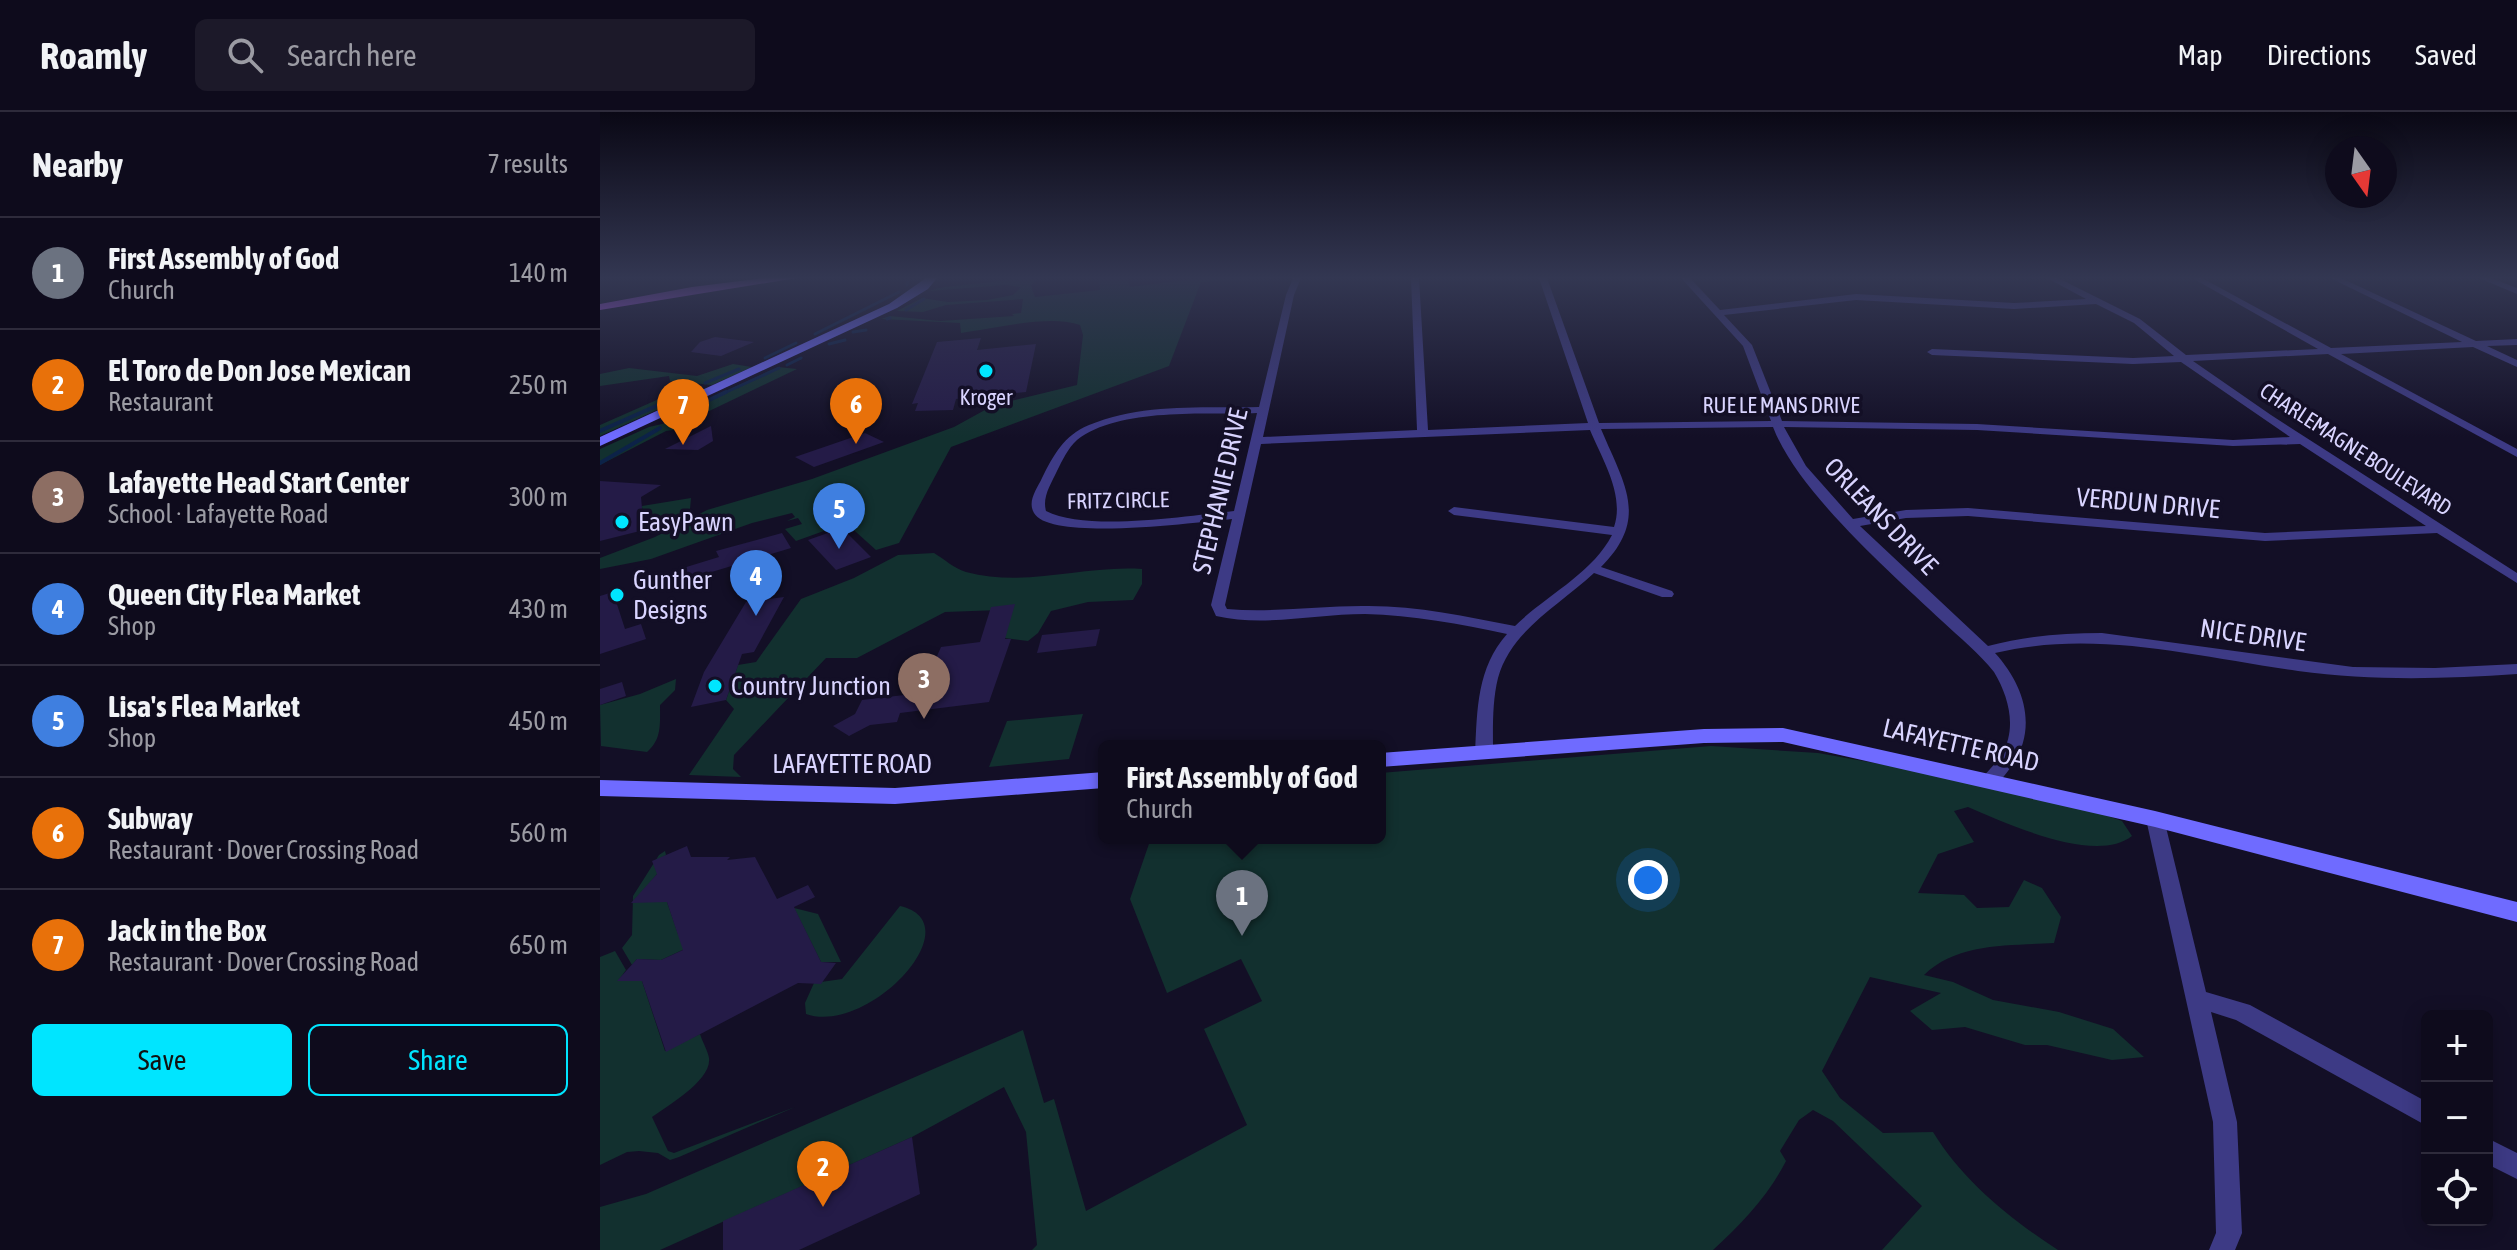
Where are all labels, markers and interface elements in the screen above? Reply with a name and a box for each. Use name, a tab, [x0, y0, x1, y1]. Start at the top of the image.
search box	[195, 19, 755, 91]
icon: search	[223, 33, 267, 77]
text: Roamly	[40, 34, 147, 77]
text: Search here	[287, 38, 417, 72]
text: Map	[2178, 39, 2223, 71]
text: Directions	[2267, 39, 2371, 71]
text: Saved	[2415, 39, 2477, 71]
north arrow	[2325, 136, 2397, 208]
text: Nearby	[32, 145, 123, 184]
text: 7 results	[487, 149, 568, 179]
text: First Assembly of God	[108, 241, 339, 275]
text: 1	[52, 258, 64, 288]
text: 140 m	[509, 258, 568, 288]
text: Church	[108, 275, 175, 305]
text: El Toro de Don Jose Mexican	[108, 353, 411, 387]
marker: Kroger	[977, 362, 995, 380]
text: 2	[52, 370, 64, 400]
text: 250 m	[509, 370, 568, 400]
street label: CHARLEMAGNE BOULEVARD	[2255, 377, 2457, 521]
pin: 6	[830, 378, 882, 444]
pin: 7	[657, 379, 709, 445]
place label: Kroger	[959, 384, 1013, 410]
text: Restaurant	[108, 387, 213, 417]
street label: RUE LE MANS DRIVE	[1702, 392, 1860, 418]
street label: STEPHANIE DRIVE	[1186, 405, 1254, 577]
street label: ORLEANS DRIVE	[1818, 452, 1944, 580]
text: Lafayette Head Start Center	[108, 465, 408, 499]
text: 3	[52, 482, 64, 512]
text: 300 m	[509, 482, 568, 512]
street label: VERDUN DRIVE	[2075, 482, 2221, 524]
pin: 5	[813, 483, 865, 549]
street label: FRITZ CIRCLE	[1067, 486, 1170, 514]
text: School · Lafayette Road	[108, 499, 329, 529]
place label: EasyPawn	[638, 507, 734, 537]
marker: EasyPawn	[613, 513, 631, 531]
pin: 4	[730, 550, 782, 616]
place label: Gunther Designs	[633, 565, 712, 625]
text: Queen City Flea Market	[108, 577, 360, 611]
marker: Gunther Designs	[608, 586, 626, 604]
text: 4	[52, 594, 64, 624]
text: 430 m	[509, 594, 568, 624]
text: Shop	[108, 611, 156, 641]
street label: NICE DRIVE	[2198, 613, 2308, 657]
pin: 3	[898, 653, 950, 719]
place label: Country Junction	[731, 671, 891, 701]
marker: Country Junction	[706, 677, 724, 695]
text: Lisa's Flea Market	[108, 689, 300, 723]
text: 5	[52, 706, 64, 736]
text: 450 m	[509, 706, 568, 736]
street label: LAFAYETTE ROAD	[1880, 712, 2042, 778]
text: Shop	[108, 723, 156, 753]
popup	[1098, 740, 1386, 844]
street label: LAFAYETTE ROAD	[772, 749, 932, 779]
text: First Assembly of God	[1126, 760, 1358, 794]
text: Church	[1126, 794, 1193, 824]
text: Subway	[108, 801, 193, 835]
text: 6	[52, 818, 64, 848]
text: 560 m	[509, 818, 568, 848]
text: Restaurant · Dover Crossing Road	[108, 835, 419, 865]
your location	[1628, 860, 1668, 900]
pin: 1	[1216, 870, 1268, 936]
text: Jack in the Box	[108, 913, 267, 947]
text: 7	[52, 930, 64, 960]
text: 650 m	[509, 930, 568, 960]
text: Restaurant · Dover Crossing Road	[108, 947, 419, 977]
map controls	[2421, 1010, 2493, 1226]
button: +	[2421, 1010, 2493, 1082]
button: Save	[32, 1024, 292, 1096]
button: Share	[308, 1024, 568, 1096]
button: −	[2421, 1082, 2493, 1154]
pin: 2	[797, 1141, 849, 1207]
button: locate	[2421, 1154, 2493, 1226]

